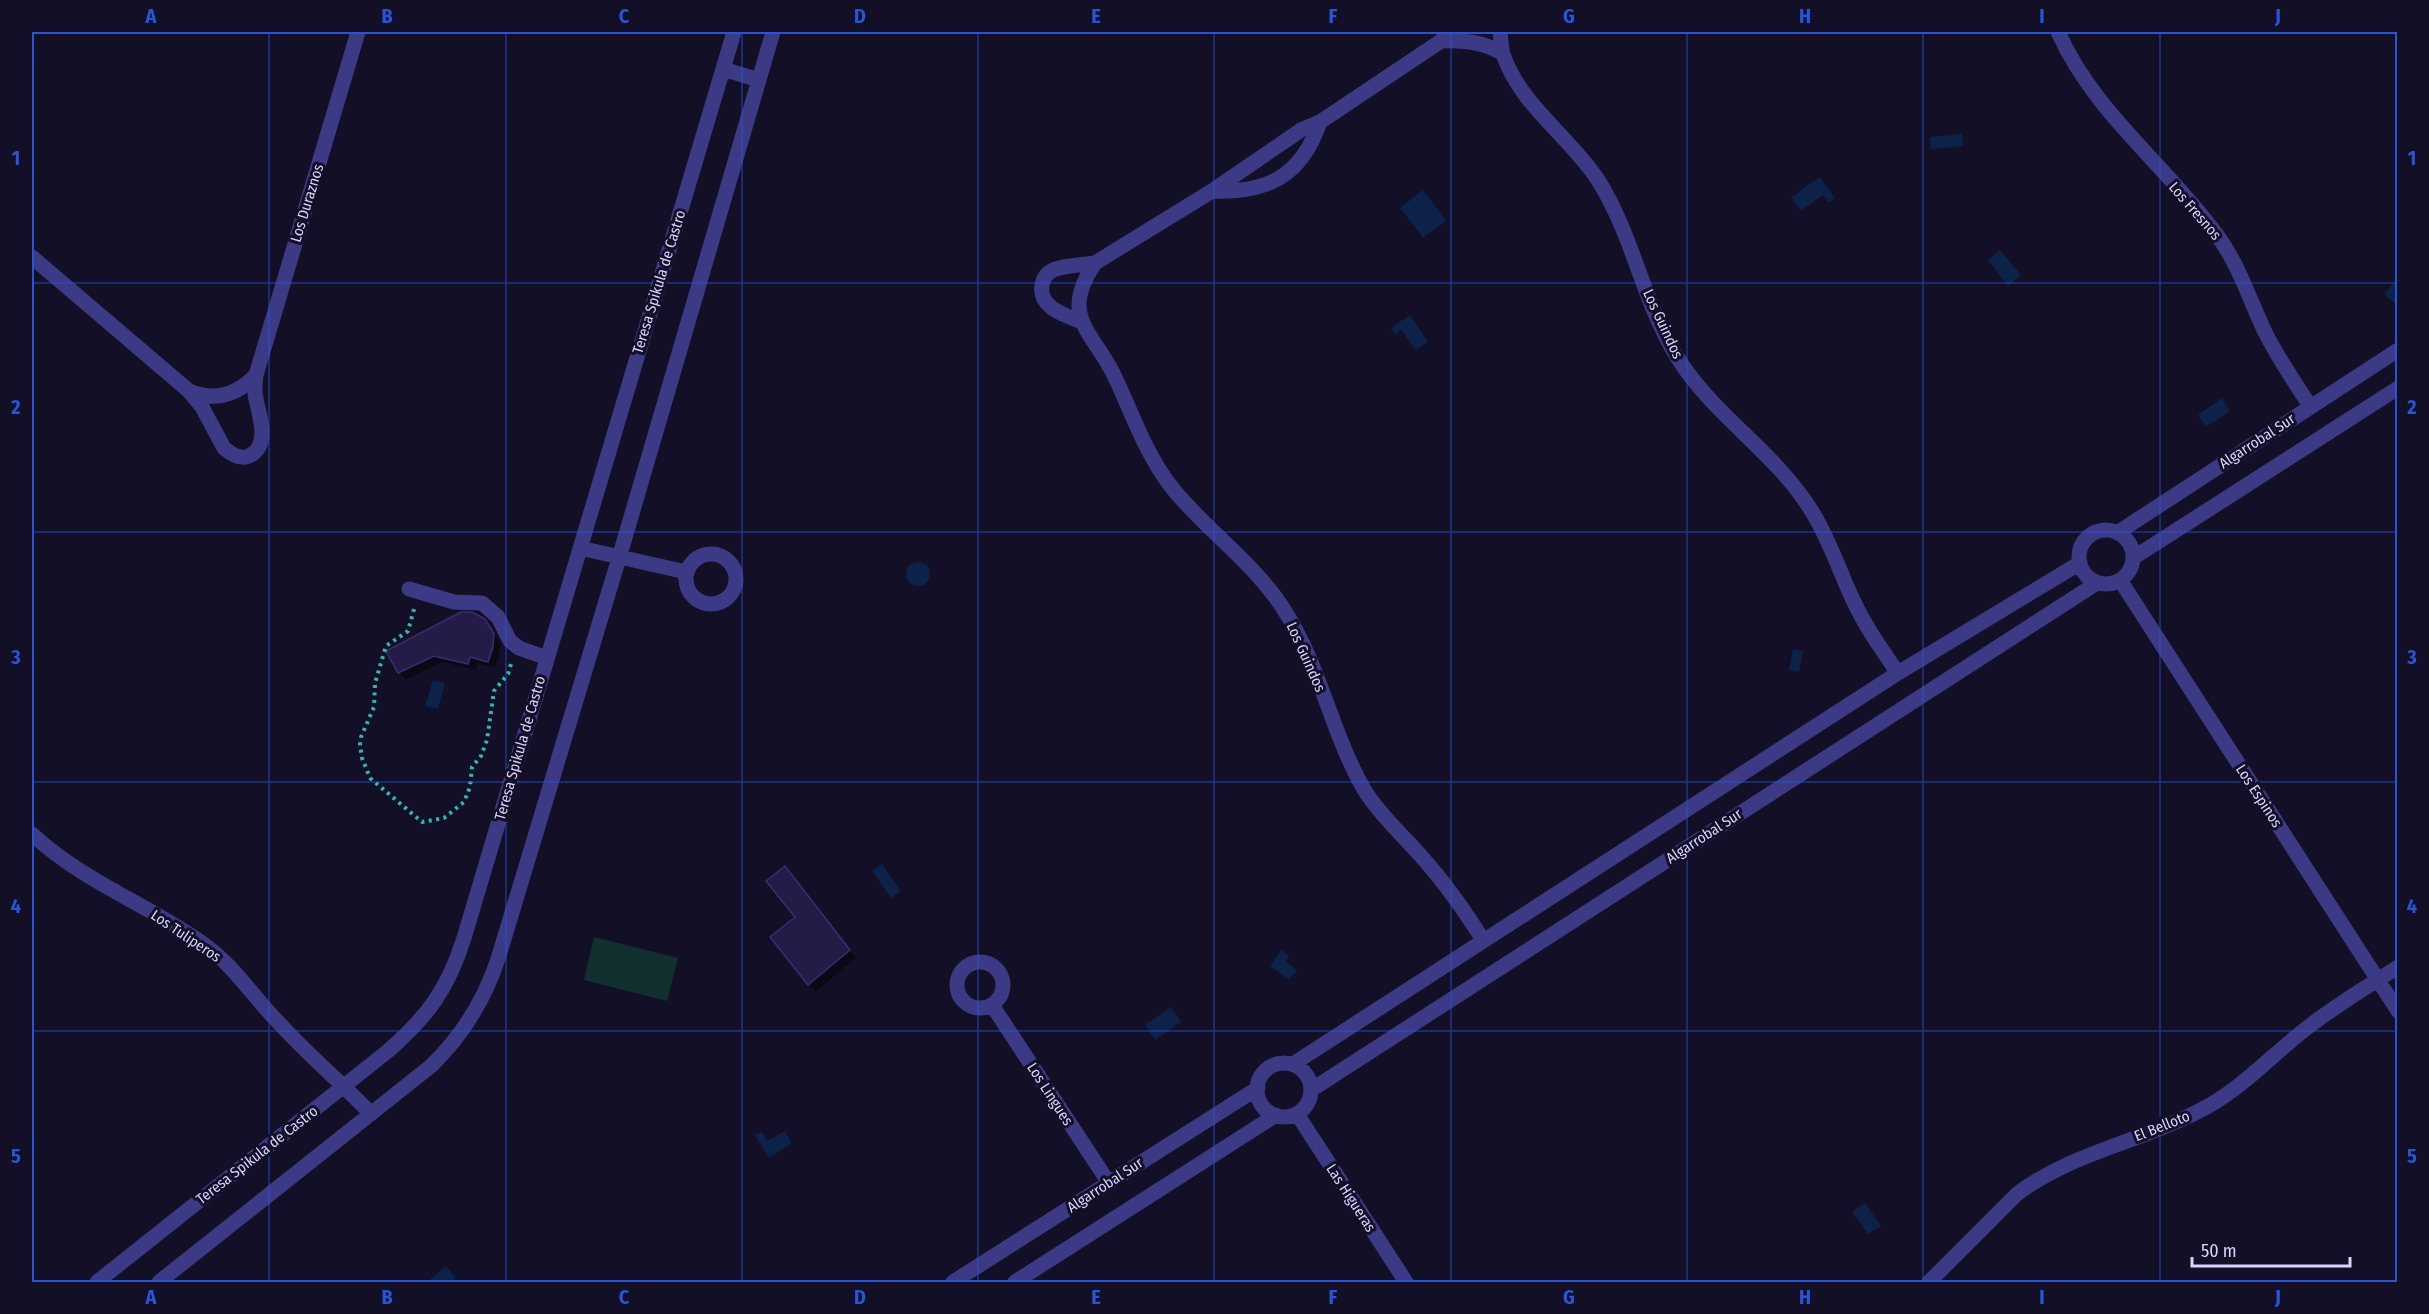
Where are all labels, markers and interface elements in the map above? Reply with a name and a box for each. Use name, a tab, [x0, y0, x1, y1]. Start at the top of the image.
text: A	[145, 4, 158, 28]
text: B	[381, 4, 393, 28]
text: C	[619, 4, 630, 28]
text: D	[854, 4, 866, 28]
text: E	[1091, 4, 1101, 28]
text: F	[1329, 4, 1338, 28]
text: G	[1563, 4, 1575, 28]
text: H	[1799, 4, 1811, 28]
text: I	[2039, 4, 2045, 28]
text: J	[2274, 4, 2281, 28]
text: 1	[12, 146, 20, 170]
text: 1	[2408, 146, 2416, 170]
street label: Los Duraznos	[287, 162, 327, 244]
street label: Los Fresnos	[2165, 178, 2225, 244]
street label: Teresa Spikula de Castro	[629, 208, 689, 356]
street label: Los Guindos	[1639, 286, 1687, 362]
text: 2	[10, 395, 21, 419]
text: 2	[2406, 395, 2417, 419]
street label: Algarrobal Sur	[2216, 409, 2299, 472]
street label: Los Guindos	[1283, 619, 1329, 695]
text: 3	[10, 645, 21, 669]
text: 3	[2406, 645, 2417, 669]
street label: Teresa Spikula de Castro	[491, 674, 549, 822]
street label: Los Espinos	[2232, 761, 2286, 831]
street label: Algarrobal Sur	[1663, 804, 1746, 867]
text: 4	[11, 894, 21, 918]
text: 4	[2407, 894, 2417, 918]
street label: Los Tuliperos	[148, 906, 224, 966]
street label: Los Lingues	[1023, 1059, 1077, 1129]
street label: Teresa Spikula de Castro	[193, 1102, 321, 1208]
street label: El Belloto	[2132, 1107, 2193, 1145]
text: 5	[11, 1144, 21, 1168]
text: 5	[2407, 1144, 2417, 1168]
street label: Algarrobal Sur	[1064, 1153, 1147, 1216]
street label: Las Higueras	[1322, 1161, 1380, 1235]
scale bar	[2192, 1230, 2350, 1268]
text: 50 m	[2201, 1240, 2237, 1262]
text: A	[145, 1285, 158, 1309]
text: B	[381, 1285, 393, 1309]
text: C	[619, 1285, 630, 1309]
text: D	[854, 1285, 866, 1309]
text: E	[1091, 1285, 1101, 1309]
text: F	[1329, 1285, 1338, 1309]
text: G	[1563, 1285, 1575, 1309]
text: H	[1799, 1285, 1811, 1309]
text: I	[2039, 1285, 2045, 1309]
text: J	[2274, 1285, 2281, 1309]

